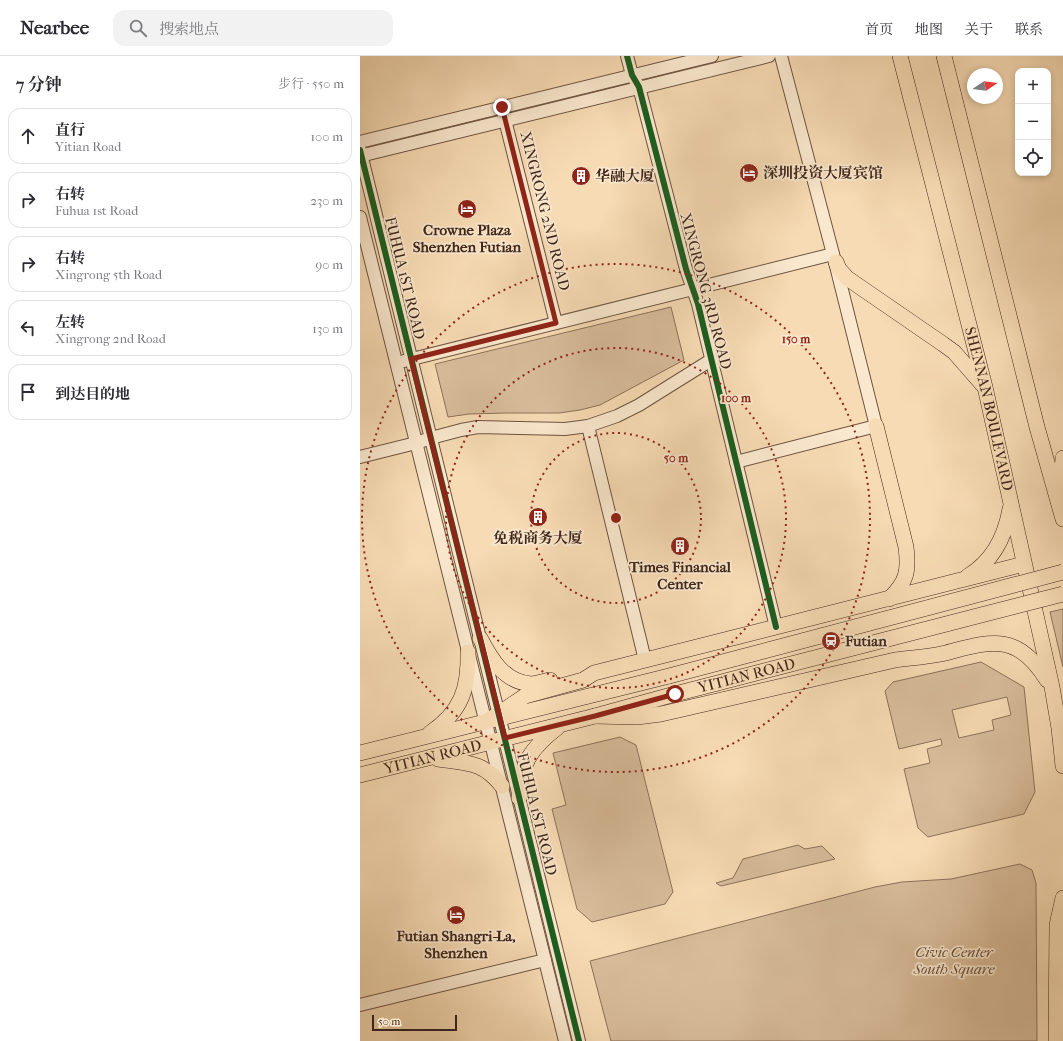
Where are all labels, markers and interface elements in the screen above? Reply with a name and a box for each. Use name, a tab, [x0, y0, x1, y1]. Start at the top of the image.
search box	[113, 10, 393, 46]
text: Nearbee	[20, 17, 89, 39]
icon: search	[127, 17, 149, 39]
text: 搜索地点	[159, 20, 219, 38]
text: 首页	[865, 21, 893, 38]
text: 地图	[915, 21, 943, 38]
text: 关于	[965, 21, 993, 38]
text: 联系	[1015, 21, 1043, 38]
north arrow	[967, 68, 1003, 104]
map controls	[1015, 68, 1051, 176]
button: +	[1015, 68, 1051, 104]
text: 7 分钟	[16, 74, 62, 94]
text: 步行 · 550 m	[278, 76, 344, 91]
route end	[493, 98, 511, 116]
button: −	[1015, 104, 1051, 140]
text: 直行	[55, 121, 85, 139]
icon: ahead	[17, 125, 39, 147]
text: 100 m	[310, 129, 343, 144]
street label: XINGRONG 2ND ROAD	[516, 129, 574, 293]
text: Yitian Road	[55, 139, 121, 154]
button: locate	[1015, 140, 1051, 176]
hotel icon: 深圳投资大厦宾馆	[738, 162, 760, 184]
place label: 深圳投资大厦宾馆	[763, 164, 883, 182]
building icon: 华融大厦	[570, 165, 592, 187]
place label: 华融大厦	[595, 167, 655, 185]
text: 右转	[55, 185, 85, 203]
icon: right	[17, 189, 39, 211]
text: 230 m	[310, 193, 343, 208]
hotel icon: Crowne Plaza Shenzhen Futian	[456, 198, 478, 220]
text: Fuhua 1st Road	[55, 203, 138, 218]
street label: XINGRONG 3RD ROAD	[676, 211, 736, 371]
street label: FUHUA 1ST ROAD	[381, 215, 429, 341]
place label: Crowne Plaza Shenzhen Futian	[413, 221, 522, 256]
text: 右转	[55, 249, 85, 267]
icon: right	[17, 253, 39, 275]
text: 90 m	[315, 257, 343, 272]
text: Xingrong 5th Road	[55, 267, 162, 282]
text: 左转	[55, 313, 85, 331]
icon: left	[17, 317, 39, 339]
text: 130 m	[312, 321, 343, 336]
street label: SHENNAN BOULEVARD	[961, 325, 1017, 493]
text: Xingrong 2nd Road	[55, 331, 166, 346]
text: 150 m	[782, 332, 811, 346]
icon: arrive	[17, 381, 39, 403]
text: 到达目的地	[55, 385, 130, 403]
text: 100 m	[721, 391, 752, 405]
text: 50 m	[664, 451, 689, 465]
building icon: 免税商务大厦	[527, 506, 549, 528]
centre of rings	[609, 511, 623, 525]
place label: 免税商务大厦	[493, 529, 583, 547]
building icon: Times Financial Center	[669, 535, 691, 557]
place label: Times Financial Center	[628, 558, 732, 593]
station icon: Futian	[820, 630, 842, 652]
place label: Futian	[844, 632, 887, 650]
street label: YITIAN ROAD	[695, 654, 797, 697]
route start	[666, 685, 684, 703]
street label: YITIAN ROAD	[381, 736, 483, 778]
street label: FUHUA 1ST ROAD	[513, 751, 561, 877]
hotel icon: Futian Shangri-La, Shenzhen	[445, 904, 467, 926]
place label: Futian Shangri-La, Shenzhen	[395, 927, 516, 962]
park label: Civic Center South Square	[912, 943, 996, 978]
scale bar	[372, 1013, 457, 1032]
text: 50 m	[378, 1015, 400, 1028]

